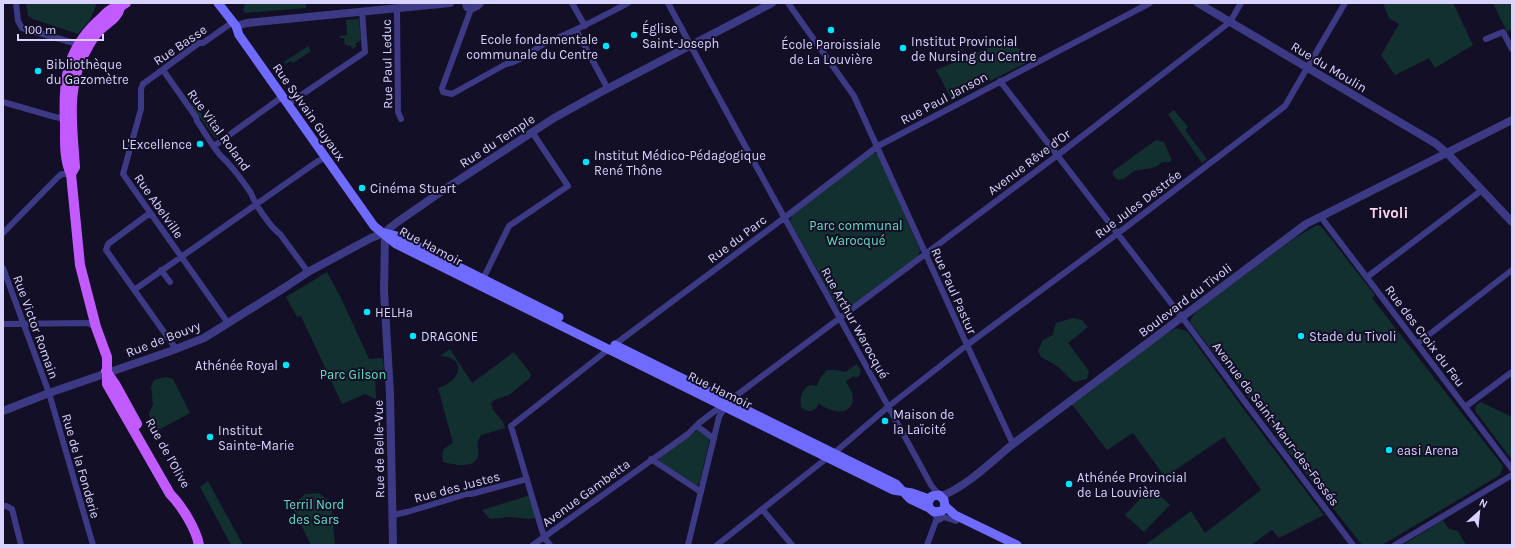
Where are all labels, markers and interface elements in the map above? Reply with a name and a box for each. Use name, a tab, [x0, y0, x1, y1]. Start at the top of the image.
scale bar	[18, 16, 103, 42]
street label: Rue Paul Leduc	[379, 19, 395, 109]
place label: Église Saint-Joseph	[642, 19, 719, 51]
street label: Rue Basse	[150, 21, 210, 68]
text: 100 m	[24, 23, 56, 37]
marker: École Paroissiale de La Louvière	[826, 25, 836, 35]
marker: Église Saint-Joseph	[629, 30, 639, 40]
place label: Ecole fondamentale communale du Centre	[466, 32, 598, 62]
place label: Institut Provincial de Nursing du Centre	[911, 34, 1037, 64]
place label: École Paroissiale de La Louvière	[781, 35, 881, 67]
street label: Rue du Moulin	[1288, 39, 1370, 95]
marker: Ecole fondamentale communale du Centre	[601, 41, 611, 51]
marker: Institut Provincial de Nursing du Centre	[898, 43, 908, 53]
place label: Bibliothèque du Gazomètre	[46, 57, 129, 87]
street label: Rue Sylvain Guyaux	[270, 60, 348, 164]
marker: Bibliothèque du Gazomètre	[33, 66, 43, 76]
street label: Rue Paul Janson	[898, 69, 990, 127]
street label: Rue Vital Roland	[184, 86, 254, 174]
street label: Rue du Temple	[457, 111, 538, 171]
street label: Avenue Rêve d'Or	[985, 126, 1073, 198]
place label: L'Excellence	[122, 137, 192, 152]
marker: L'Excellence	[195, 139, 205, 149]
place label: Institut Médico-Pédagogique René Thône	[594, 148, 766, 178]
marker: Institut Médico-Pédagogique René Thône	[581, 157, 591, 167]
street label: Rue Jules Destrée	[1092, 167, 1184, 241]
street label: Rue Abelville	[131, 171, 187, 241]
place label: Cinéma Stuart	[370, 181, 456, 196]
marker: Cinéma Stuart	[357, 183, 367, 193]
district label: Tivoli	[1370, 204, 1408, 222]
street label: Rue du Parc	[705, 212, 769, 266]
park label: Parc communal Warocqué	[809, 218, 903, 249]
street label: Rue Hamoir	[397, 223, 465, 269]
street label: Rue Paul Pastur	[928, 245, 980, 337]
street label: Boulevard du Tivoli	[1135, 260, 1235, 340]
street label: Rue Arthur Warocqué	[817, 265, 892, 382]
street label: Rue Victor Romain	[10, 273, 62, 381]
street label: Rue des Croix du Feu	[1382, 282, 1468, 390]
place label: HELHa	[375, 305, 413, 320]
marker: HELHa	[362, 307, 372, 317]
street label: Rue de Bouvy	[124, 318, 202, 360]
place label: DRAGONE	[421, 329, 478, 344]
place label: Stade du Tivoli	[1309, 329, 1397, 344]
marker: DRAGONE	[408, 331, 418, 341]
marker: Stade du Tivoli	[1296, 331, 1306, 341]
street label: Avenue de Saint-Maur-des-Fossés	[1209, 339, 1343, 509]
place label: Athénée Royal	[195, 358, 278, 373]
marker: Athénée Royal	[281, 360, 291, 370]
park label: Parc Gilson	[320, 367, 386, 382]
street label: Rue Hamoir	[686, 368, 755, 412]
street label: Rue de Belle-Vue	[371, 399, 387, 498]
place label: Maison de la Laïcité	[893, 407, 955, 437]
street label: Rue de la Fonderie	[59, 412, 103, 520]
street label: Rue de l'Olive	[143, 415, 194, 491]
marker: Maison de la Laïcité	[880, 416, 890, 426]
place label: Institut Sainte-Marie	[218, 423, 295, 453]
marker: Institut Sainte-Marie	[205, 432, 215, 442]
place label: easi Arena	[1397, 443, 1458, 458]
marker: easi Arena	[1384, 445, 1394, 455]
street label: Avenue Gambetta	[539, 456, 633, 530]
street label: Rue des Justes	[412, 468, 502, 506]
place label: Athénée Provincial de La Louvière	[1077, 470, 1187, 500]
marker: Athénée Provincial de La Louvière	[1064, 479, 1074, 489]
north arrow	[1459, 492, 1499, 532]
text: N	[1477, 496, 1490, 511]
park label: Terril Nord des Sars	[284, 497, 344, 527]

